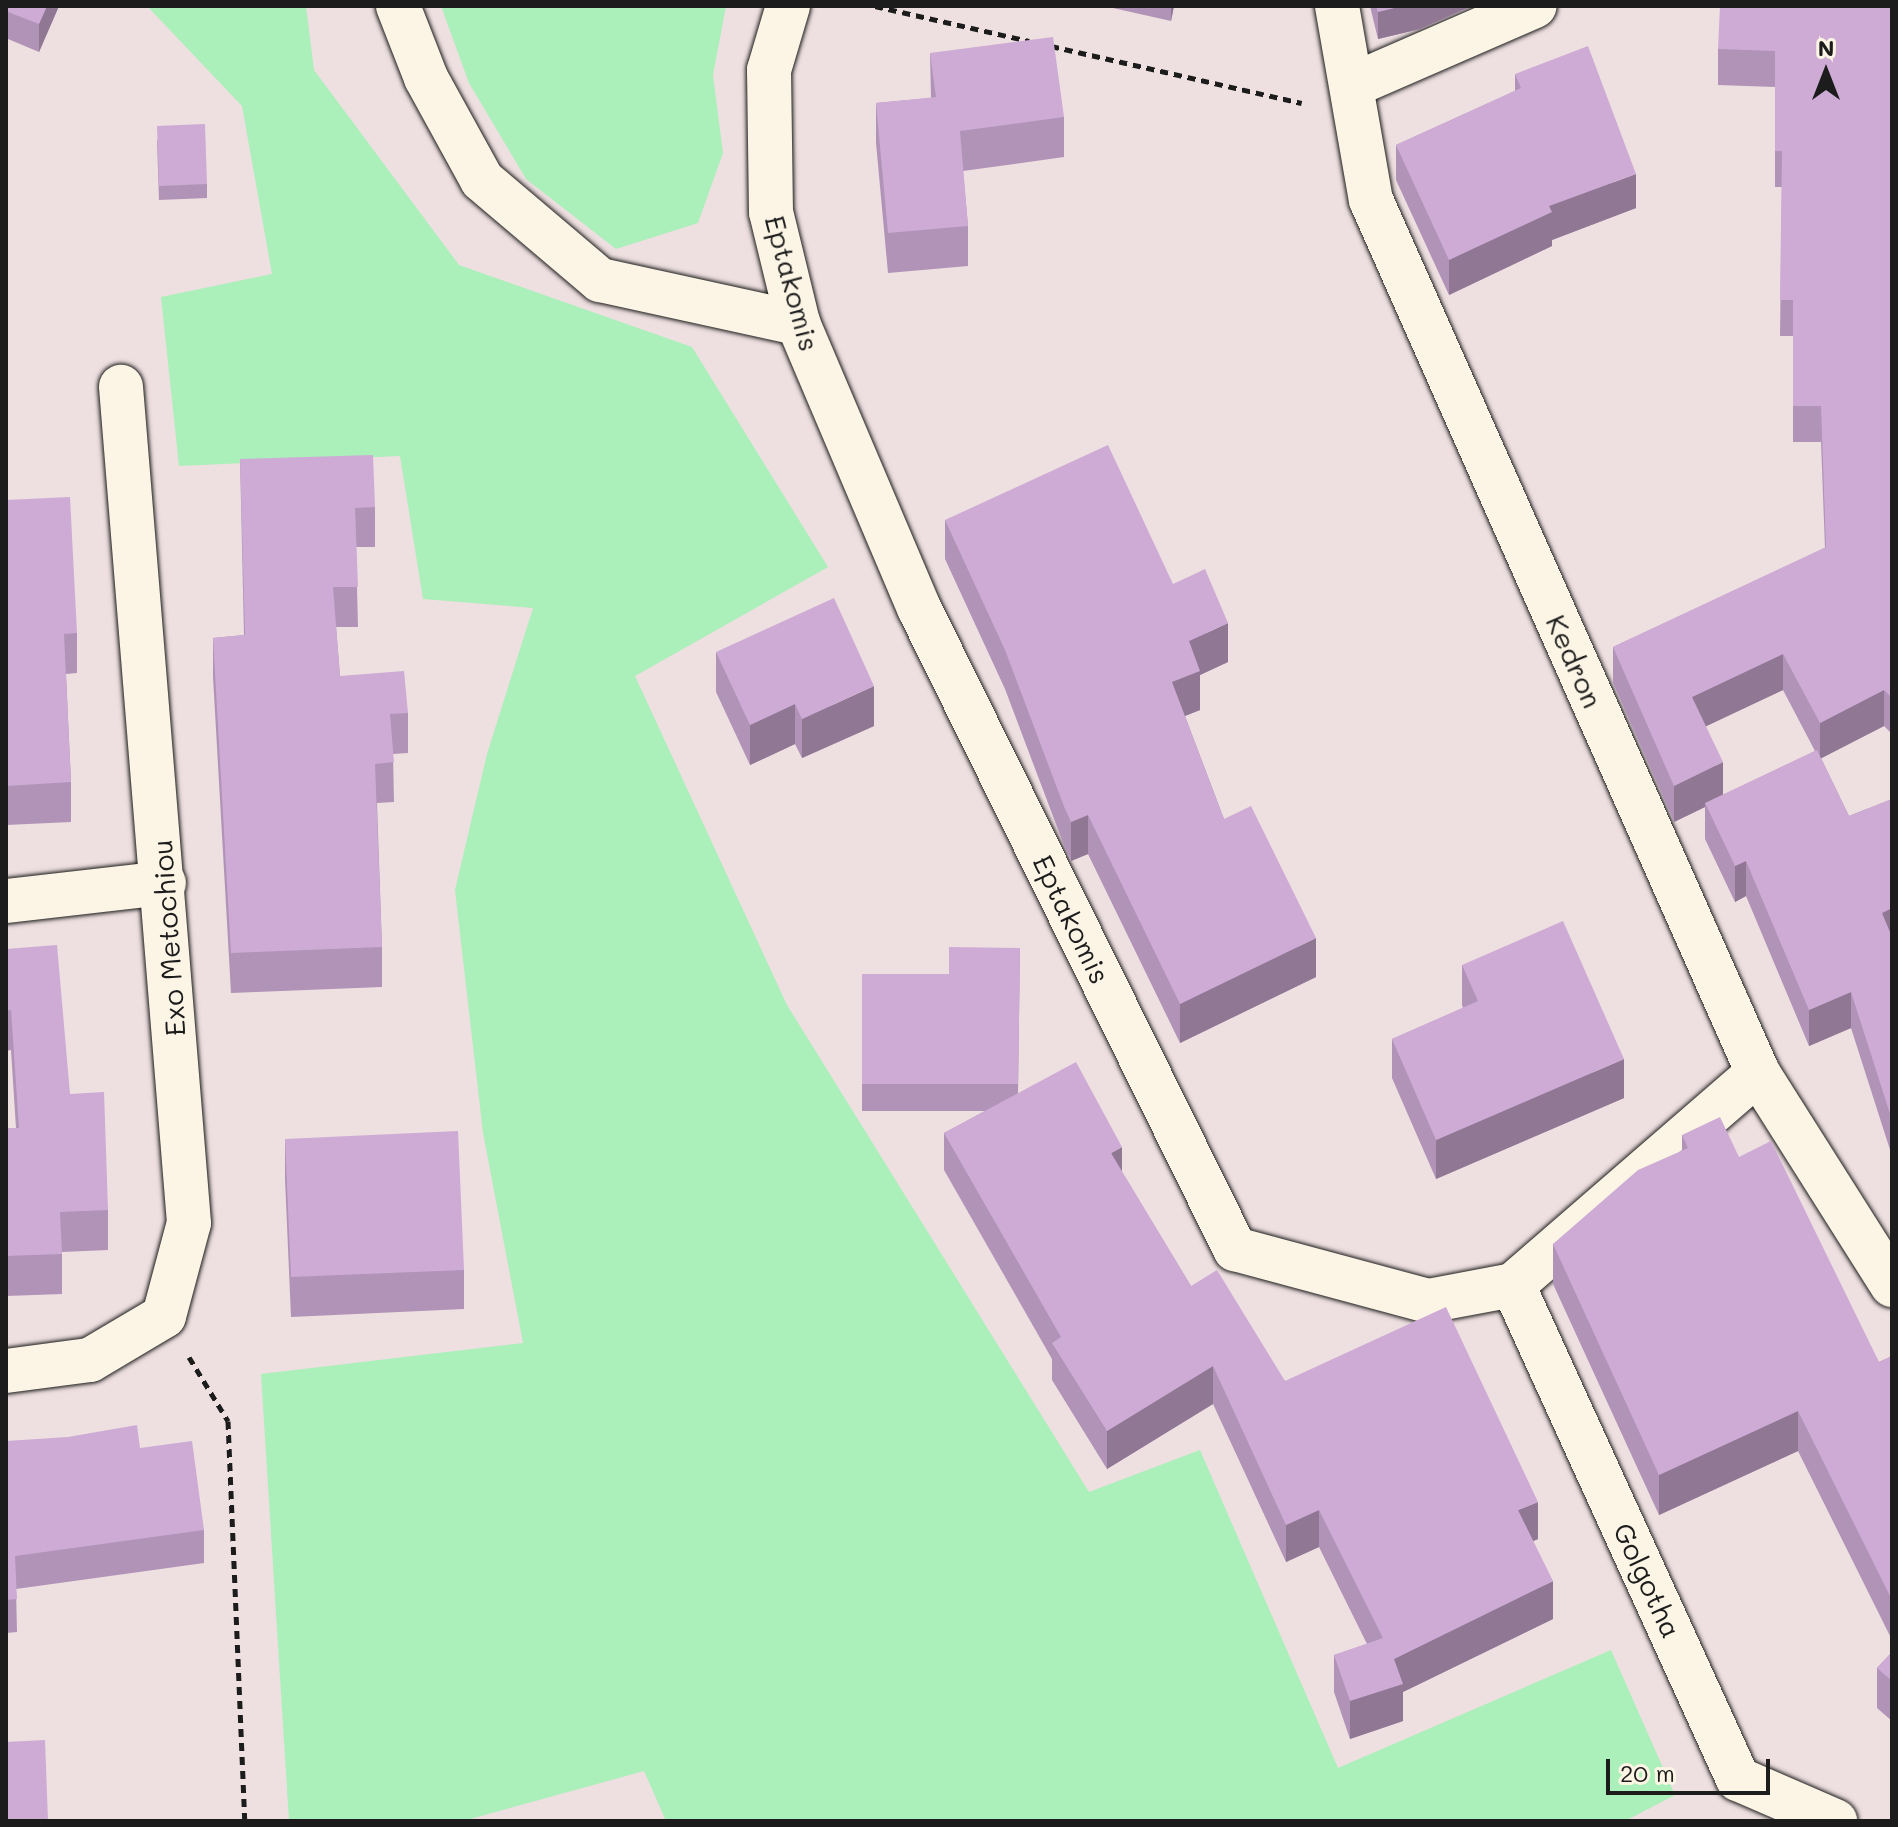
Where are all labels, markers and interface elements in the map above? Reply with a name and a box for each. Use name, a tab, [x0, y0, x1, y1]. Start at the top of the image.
north arrow	[1786, 32, 1866, 112]
text: N	[1818, 33, 1834, 62]
street label: Eptakomis	[759, 211, 827, 355]
street label: Kedron	[1540, 609, 1610, 713]
street label: Exo Metochiou	[144, 838, 192, 1038]
street label: Eptakomis	[1026, 849, 1118, 989]
street label: Golgotha	[1607, 1517, 1689, 1643]
scale bar	[1610, 1743, 1774, 1793]
text: 20 m	[1620, 1757, 1675, 1788]

